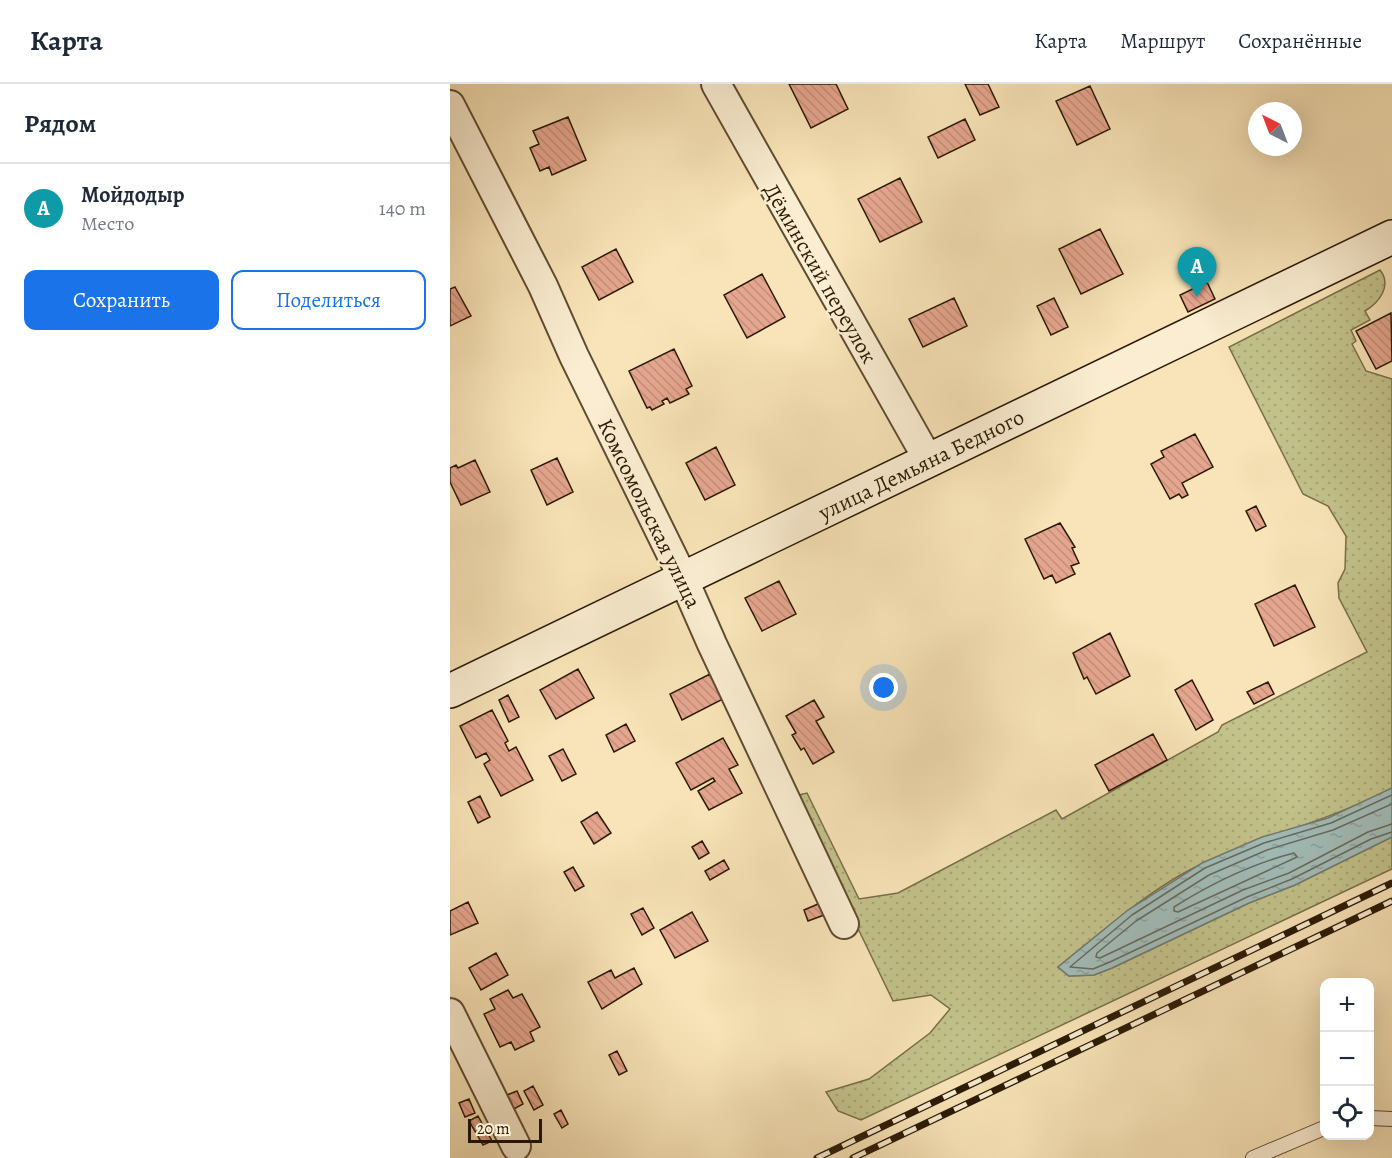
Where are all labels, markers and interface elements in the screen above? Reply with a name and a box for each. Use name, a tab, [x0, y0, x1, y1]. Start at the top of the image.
text: Карта	[30, 22, 103, 60]
text: Карта	[1034, 27, 1087, 55]
text: Маршрут	[1120, 27, 1205, 55]
text: Сохранённые	[1238, 27, 1362, 55]
north arrow	[1248, 102, 1302, 156]
text: Рядом	[24, 106, 96, 141]
street label: Дёминский переулок	[756, 178, 884, 369]
text: Мойдодыр	[81, 180, 184, 210]
text: A	[37, 195, 50, 222]
text: 140 m	[379, 195, 426, 222]
text: Место	[81, 210, 134, 237]
pin: A	[1178, 248, 1216, 297]
button: Сохранить	[24, 270, 219, 330]
button: Поделиться	[231, 270, 426, 330]
street label: улица Демьяна Бедного	[813, 402, 1029, 528]
street label: Комсомольская улица	[590, 413, 709, 614]
your location	[869, 673, 898, 702]
map controls	[1320, 978, 1374, 1140]
button: +	[1320, 978, 1374, 1032]
button: −	[1320, 1032, 1374, 1086]
button: locate	[1320, 1086, 1374, 1140]
scale bar	[468, 1116, 542, 1144]
text: 20 m	[477, 1118, 510, 1140]

